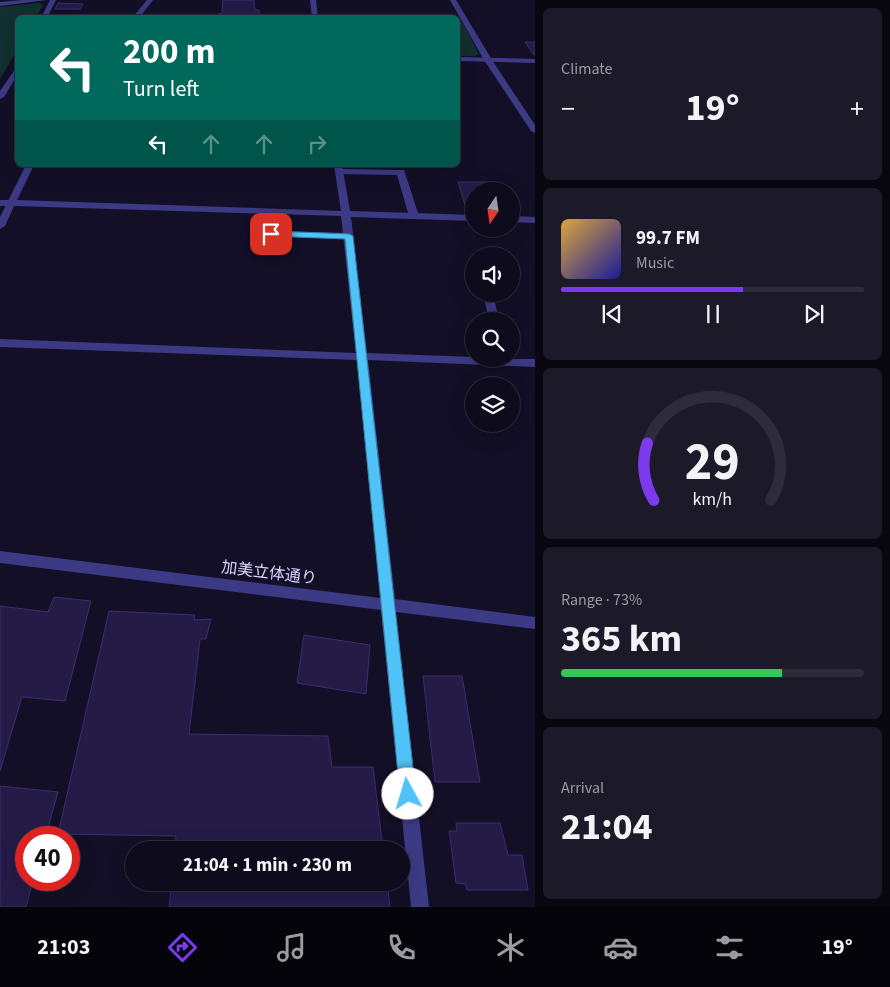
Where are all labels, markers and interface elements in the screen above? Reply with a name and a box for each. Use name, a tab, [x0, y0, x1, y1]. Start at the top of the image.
text: 200 m	[123, 27, 215, 77]
icon: left	[40, 35, 105, 100]
text: Climate	[561, 58, 612, 80]
text: Turn left	[123, 73, 199, 105]
text: 19°	[686, 81, 740, 135]
text: −	[561, 89, 575, 129]
text: +	[850, 89, 864, 129]
icon: left	[144, 130, 172, 158]
icon: ahead	[197, 130, 225, 158]
icon: ahead	[250, 130, 278, 158]
icon: right	[303, 130, 331, 158]
north arrow	[465, 182, 520, 238]
map controls	[465, 182, 520, 432]
pin	[250, 213, 292, 255]
icon: arrive	[257, 220, 285, 248]
text: 99.7 FM	[636, 225, 700, 252]
button: sound	[465, 247, 520, 302]
text: Music	[636, 252, 674, 274]
icon: previous	[598, 300, 626, 328]
icon: pause	[699, 300, 727, 328]
icon: next	[800, 300, 828, 328]
button: search	[465, 312, 520, 367]
button: layers	[465, 377, 520, 432]
text: 29	[685, 426, 740, 500]
text: km/h	[693, 487, 732, 512]
street label: 加美立体通り	[220, 556, 318, 590]
text: Range · 73%	[561, 589, 642, 611]
text: 365 km	[561, 612, 682, 666]
position arrow	[381, 767, 433, 819]
text: Arrival	[561, 777, 604, 799]
text: 21:04	[561, 800, 653, 854]
speed limit sign: 40	[15, 826, 80, 891]
text: 21:04 · 1 min · 230 m	[183, 852, 352, 879]
icon: directions	[165, 930, 200, 965]
icon: music	[274, 930, 309, 965]
icon: phone	[384, 930, 419, 965]
icon: climate	[493, 930, 528, 965]
icon: car	[603, 930, 638, 965]
icon: filters	[712, 930, 747, 965]
text: 21:03	[37, 931, 90, 963]
text: 19°	[821, 931, 853, 963]

